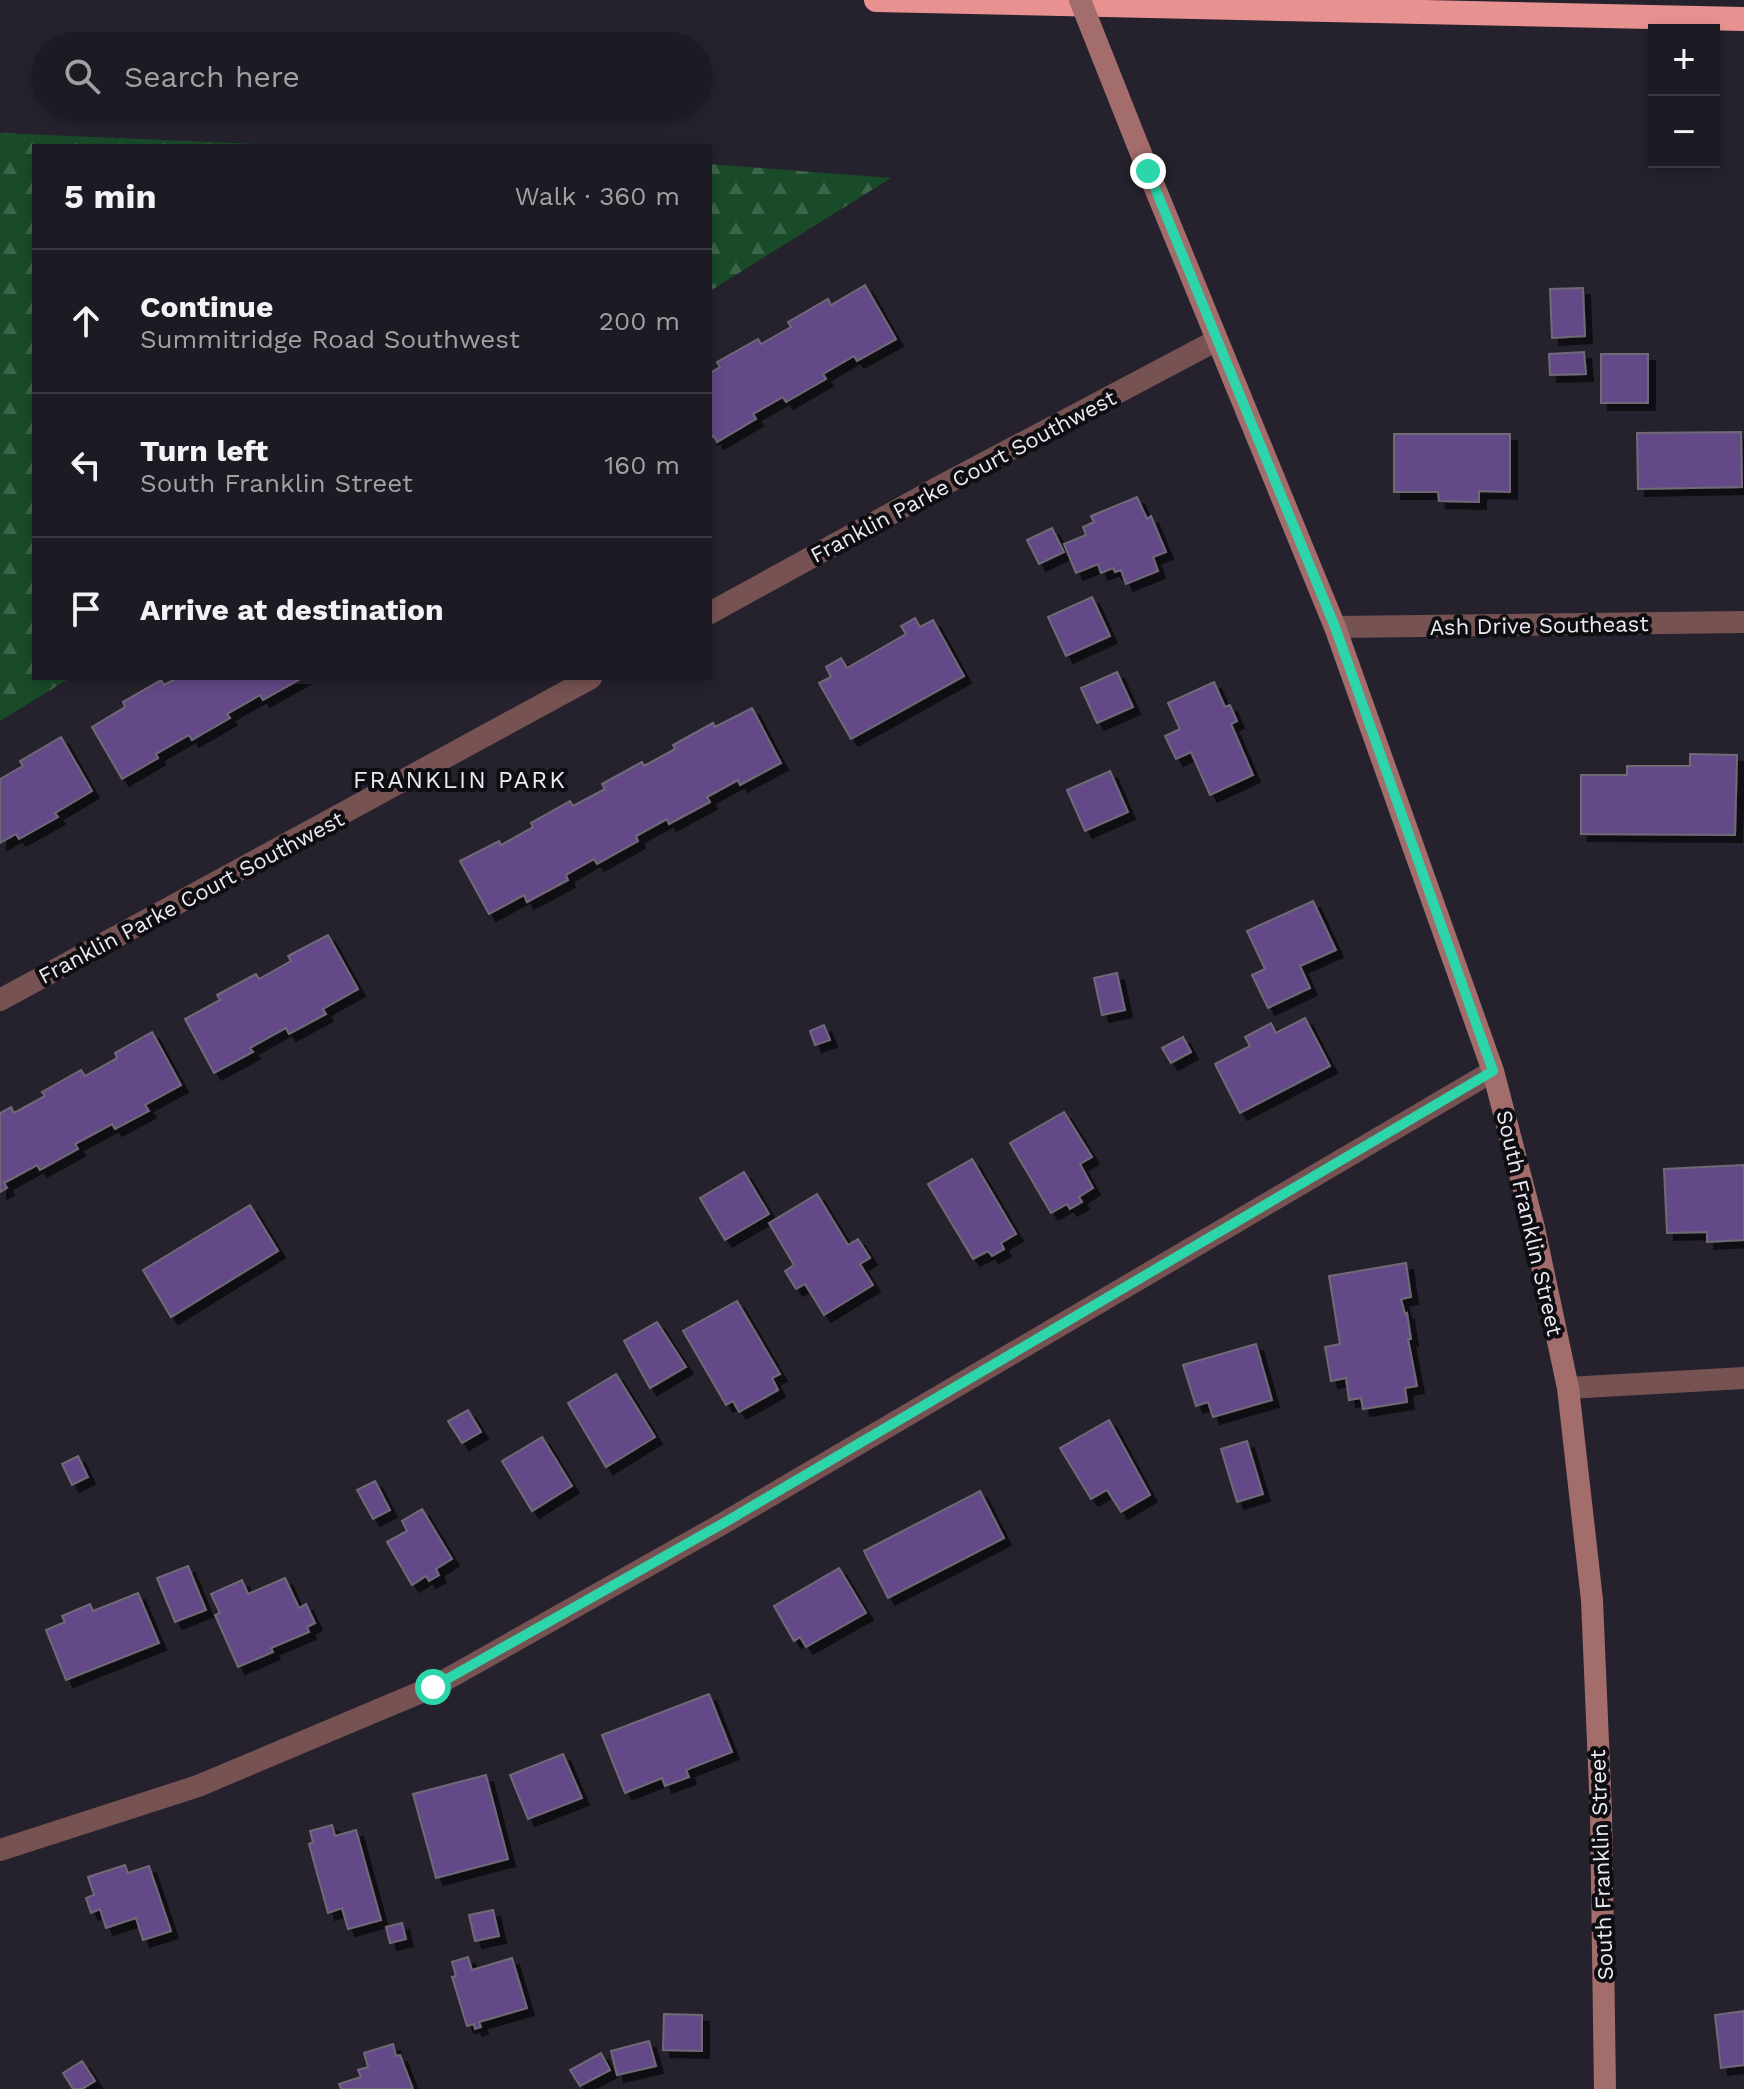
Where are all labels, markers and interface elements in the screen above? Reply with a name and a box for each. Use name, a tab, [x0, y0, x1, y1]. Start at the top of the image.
map controls	[1648, 24, 1720, 168]
button: +	[1648, 24, 1720, 96]
search box	[32, 32, 712, 120]
icon: search	[60, 54, 104, 98]
text: Search here	[124, 59, 300, 94]
button: −	[1648, 96, 1720, 168]
route end	[1130, 153, 1166, 189]
text: 5 min	[64, 176, 157, 216]
text: Walk · 360 m	[515, 181, 680, 211]
text: Continue	[140, 289, 273, 324]
icon: ahead	[64, 299, 108, 343]
text: 200 m	[599, 306, 680, 336]
text: Summitridge Road Southwest	[140, 324, 520, 354]
street label: Franklin Parke Court Southwest	[806, 385, 1120, 568]
text: Turn left	[140, 433, 268, 468]
icon: left	[64, 443, 108, 487]
text: 160 m	[604, 450, 680, 480]
text: South Franklin Street	[140, 468, 413, 498]
icon: arrive	[64, 587, 108, 631]
text: Arrive at destination	[140, 592, 444, 627]
street label: Ash Drive Southeast	[1429, 611, 1649, 640]
district label: FRANKLIN PARK	[353, 766, 567, 794]
street label: Franklin Parke Court Southwest	[34, 806, 348, 989]
street label: South Franklin Street	[1491, 1108, 1568, 1338]
route start	[415, 1669, 451, 1705]
street label: South Franklin Street	[1585, 1749, 1618, 1981]

